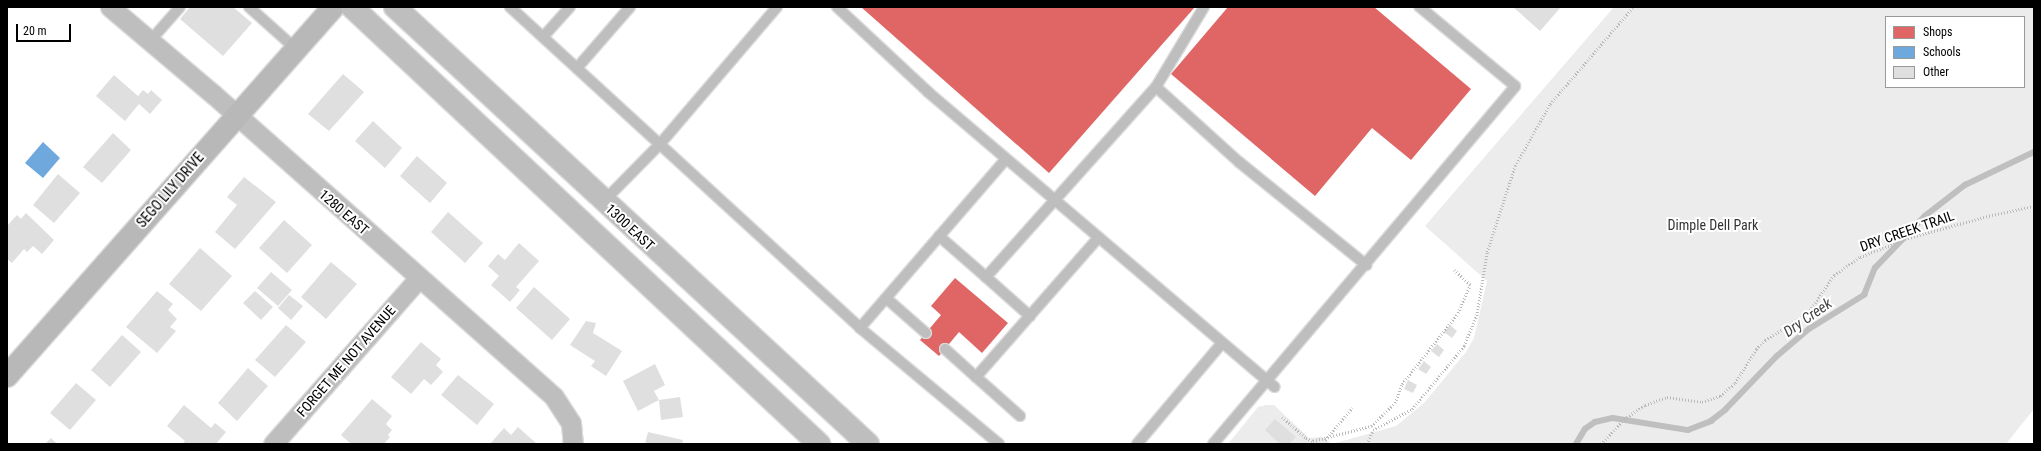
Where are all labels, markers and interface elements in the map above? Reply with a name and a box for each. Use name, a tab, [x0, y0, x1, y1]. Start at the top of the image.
scale bar	[18, 16, 73, 42]
legend	[1885, 16, 2025, 88]
text: 20 m	[23, 24, 47, 38]
text: Shops	[1923, 25, 1952, 39]
text: Schools	[1923, 45, 1961, 59]
text: Other	[1923, 65, 1949, 79]
street label: SEGO LILY DRIVE	[133, 149, 207, 231]
street label: 1280 EAST	[316, 186, 372, 238]
street label: 1300 EAST	[602, 200, 658, 254]
street label: DRY CREEK TRAIL	[1858, 207, 1956, 255]
park label: Dimple Dell Park	[1668, 217, 1758, 233]
water label: Dry Creek	[1780, 295, 1836, 341]
street label: FORGET ME NOT AVENUE	[293, 302, 399, 420]

